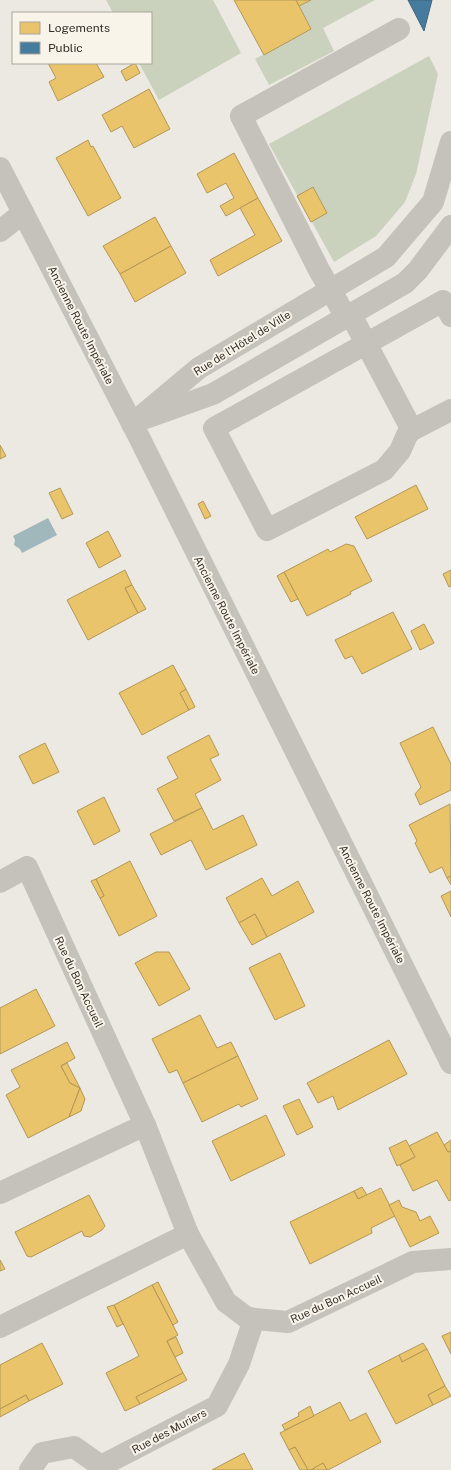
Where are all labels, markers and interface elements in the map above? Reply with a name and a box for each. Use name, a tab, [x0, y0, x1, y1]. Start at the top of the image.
legend	[12, 12, 152, 64]
text: Logements	[48, 21, 110, 35]
text: Public	[48, 41, 83, 55]
street label: Ancienne Route Impériale	[46, 264, 116, 386]
street label: Rue de l'Hôtel de Ville	[191, 308, 293, 378]
street label: Ancienne Route Impériale	[192, 554, 262, 676]
street label: Ancienne Route Impériale	[337, 843, 407, 965]
street label: Rue du Bon Accueil	[53, 935, 105, 1029]
street label: Rue du Bon Accueil	[289, 1273, 383, 1325]
street label: Rue des Muriers	[130, 1406, 209, 1456]

